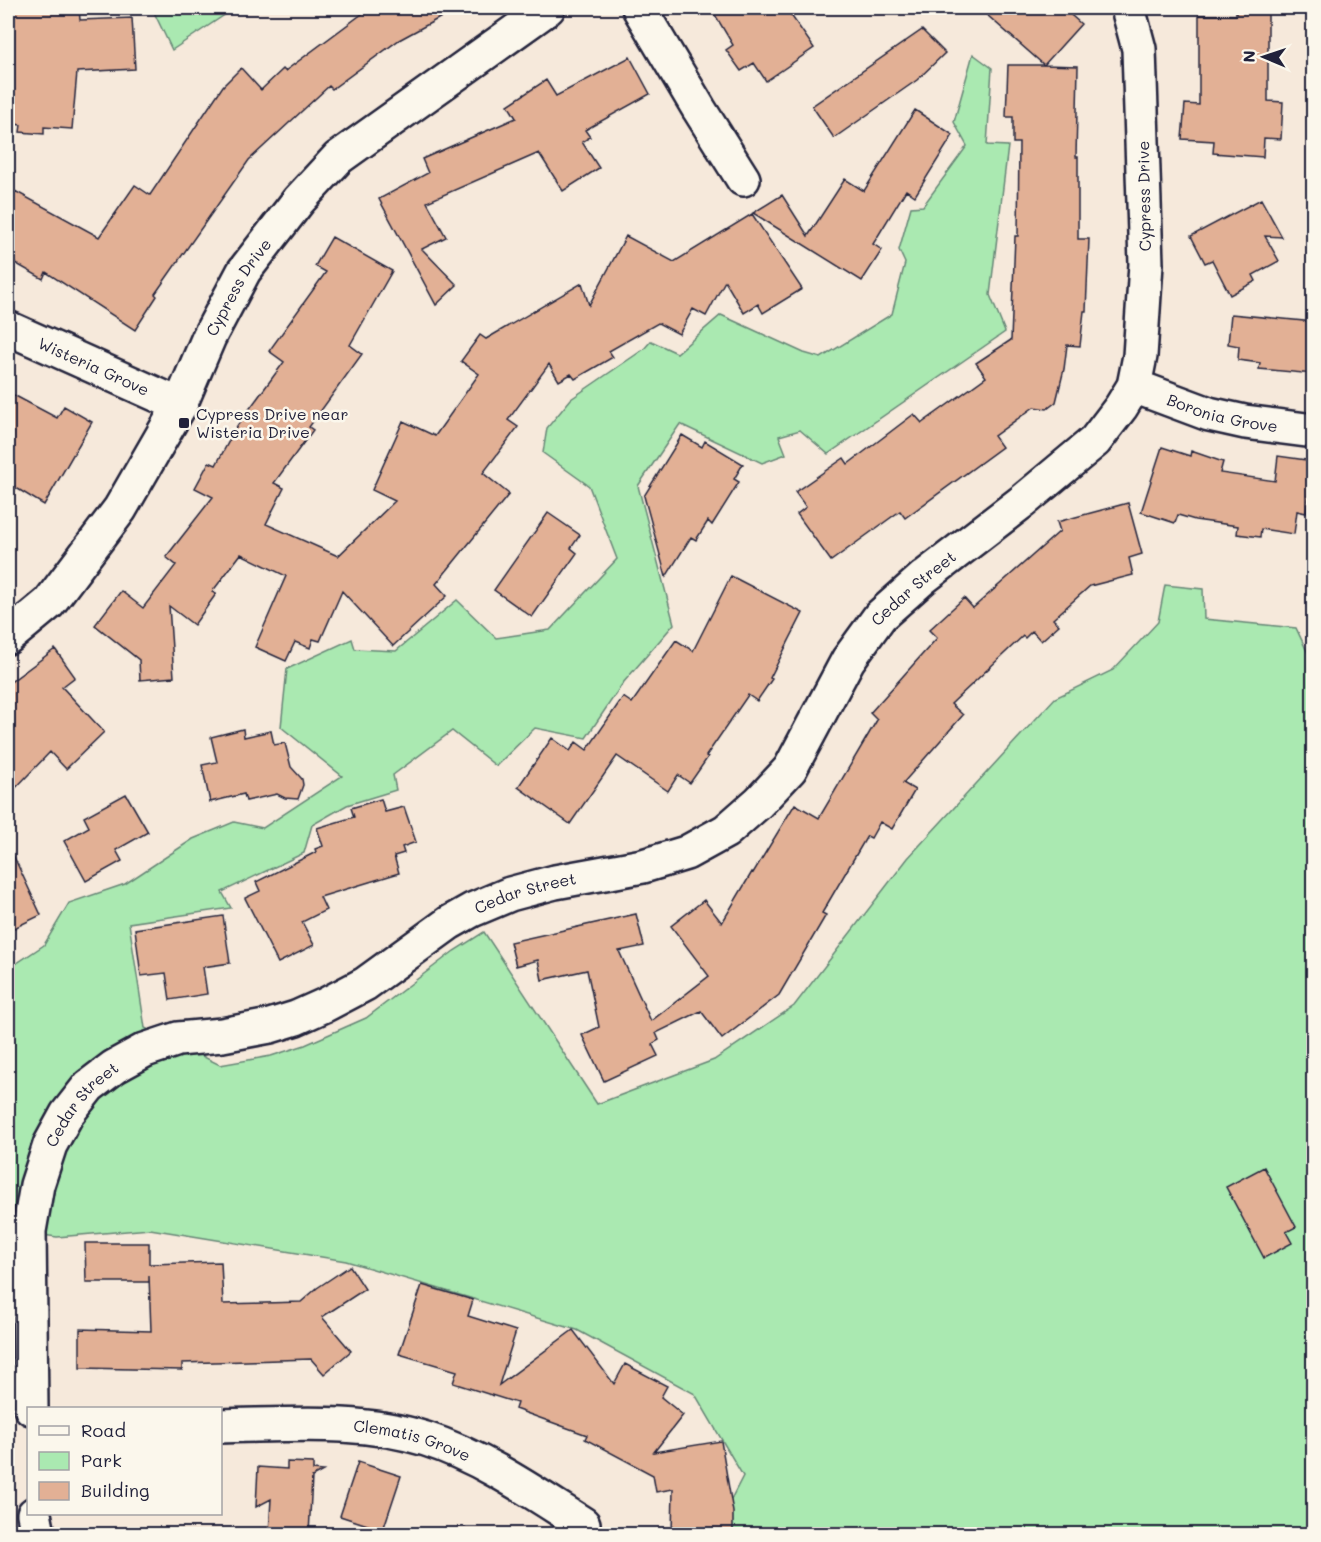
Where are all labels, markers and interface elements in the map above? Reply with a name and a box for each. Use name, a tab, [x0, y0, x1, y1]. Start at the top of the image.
north arrow	[1234, 27, 1294, 87]
text: N	[1238, 50, 1259, 63]
street label: Cypress Drive	[1132, 141, 1155, 251]
street label: Cypress Drive	[201, 234, 276, 339]
street label: Wisteria Grove	[35, 332, 153, 400]
street label: Boronia Grove	[1164, 388, 1279, 436]
place label: Cypress Drive near Wisteria Drive	[196, 403, 348, 442]
marker: Cypress Drive near Wisteria Drive	[177, 416, 191, 430]
street label: Cedar Street	[866, 546, 960, 629]
street label: Cedar Street	[471, 867, 578, 918]
street label: Cedar Street	[40, 1057, 122, 1150]
legend	[27, 1407, 222, 1515]
street label: Clematis Grove	[353, 1415, 474, 1466]
text: Road	[81, 1418, 126, 1442]
text: Park	[81, 1448, 122, 1472]
text: Building	[81, 1478, 149, 1502]

